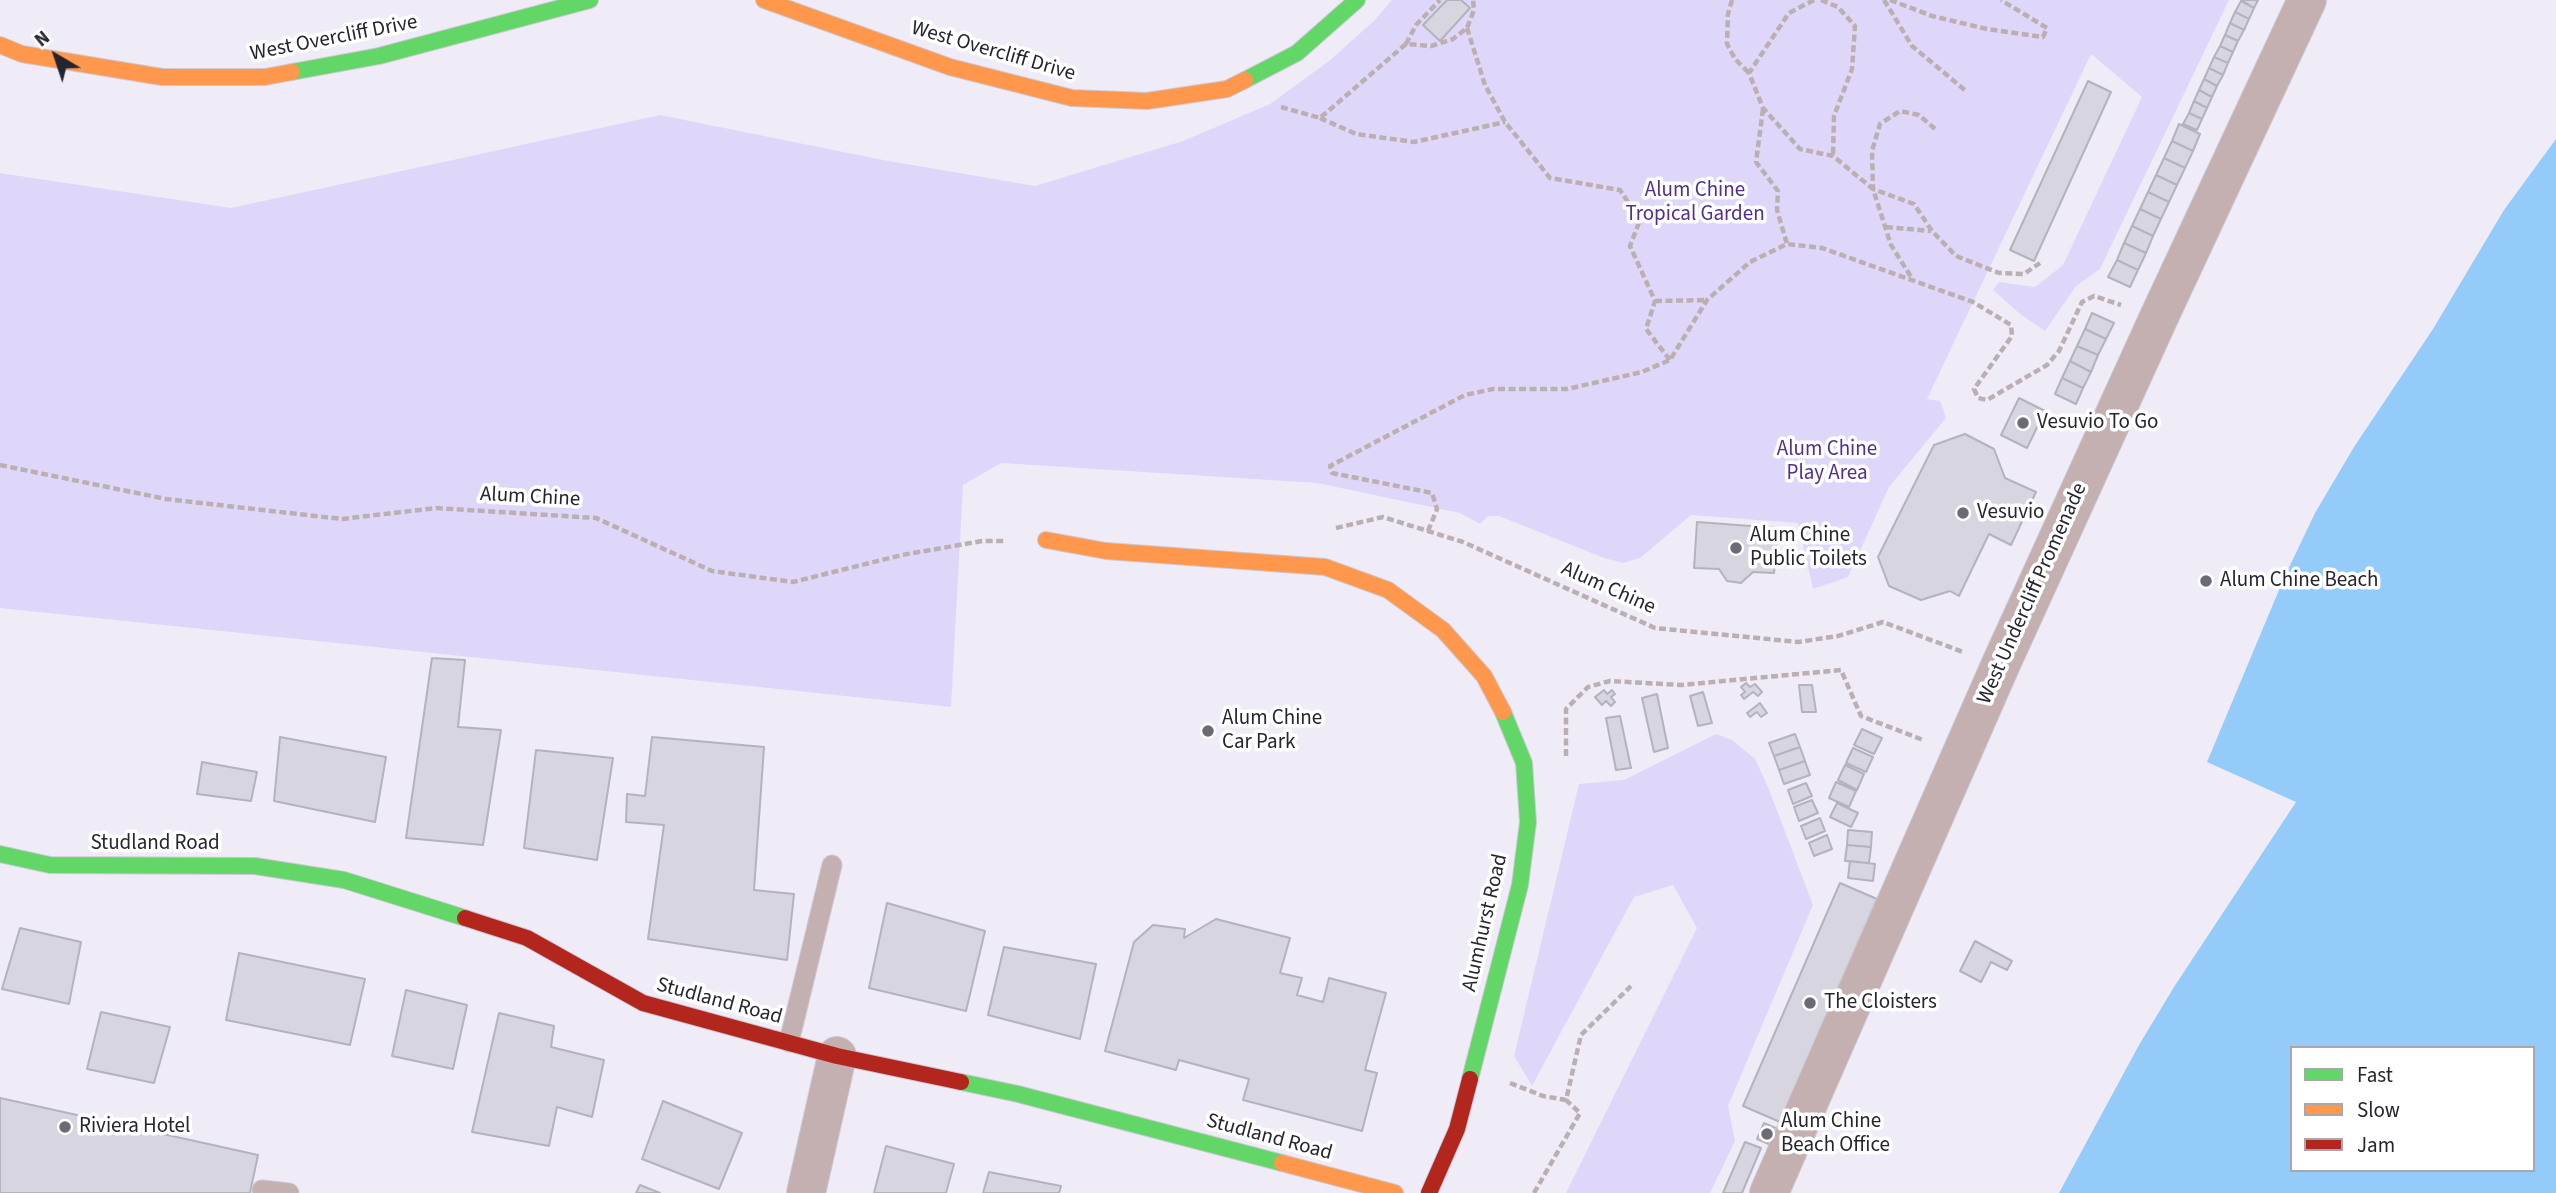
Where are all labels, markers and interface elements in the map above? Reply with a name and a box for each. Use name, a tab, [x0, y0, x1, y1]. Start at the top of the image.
street label: West Overcliff Drive	[248, 10, 420, 68]
street label: West Overcliff Drive	[908, 17, 1078, 87]
north arrow	[21, 21, 91, 91]
text: N	[29, 25, 56, 54]
park label: Alum Chine Tropical Garden	[1625, 178, 1765, 228]
place label: Vesuvio To Go	[2037, 410, 2158, 436]
marker: Vesuvio To Go	[2015, 415, 2031, 431]
park label: Alum Chine Play Area	[1777, 437, 1877, 487]
street label: West Undercliff Promenade	[1973, 479, 2093, 709]
street label: Alum Chine	[479, 483, 581, 513]
place label: Vesuvio	[1977, 500, 2044, 526]
marker: Vesuvio	[1955, 505, 1971, 521]
place label: Alum Chine Public Toilets	[1750, 523, 1867, 573]
marker: Alum Chine Public Toilets	[1728, 540, 1744, 556]
street label: Alum Chine	[1557, 557, 1659, 621]
place label: Alum Chine Beach	[2220, 568, 2379, 594]
marker: Alum Chine Beach	[2198, 573, 2214, 589]
place label: Alum Chine Car Park	[1222, 706, 1322, 756]
marker: Alum Chine Car Park	[1200, 723, 1216, 739]
street label: Studland Road	[90, 831, 220, 857]
street label: Alumhurst Road	[1458, 852, 1514, 994]
street label: Studland Road	[653, 973, 785, 1031]
place label: The Cloisters	[1824, 990, 1937, 1016]
marker: The Cloisters	[1802, 995, 1818, 1011]
legend	[2290, 1046, 2535, 1172]
text: Fast	[2357, 1060, 2393, 1090]
text: Slow	[2357, 1095, 2400, 1125]
street label: Studland Road	[1203, 1109, 1335, 1167]
place label: Alum Chine Beach Office	[1781, 1109, 1890, 1159]
place label: Riviera Hotel	[79, 1114, 190, 1140]
marker: Riviera Hotel	[57, 1119, 73, 1135]
marker: Alum Chine Beach Office	[1759, 1126, 1775, 1142]
text: Jam	[2357, 1130, 2395, 1160]

